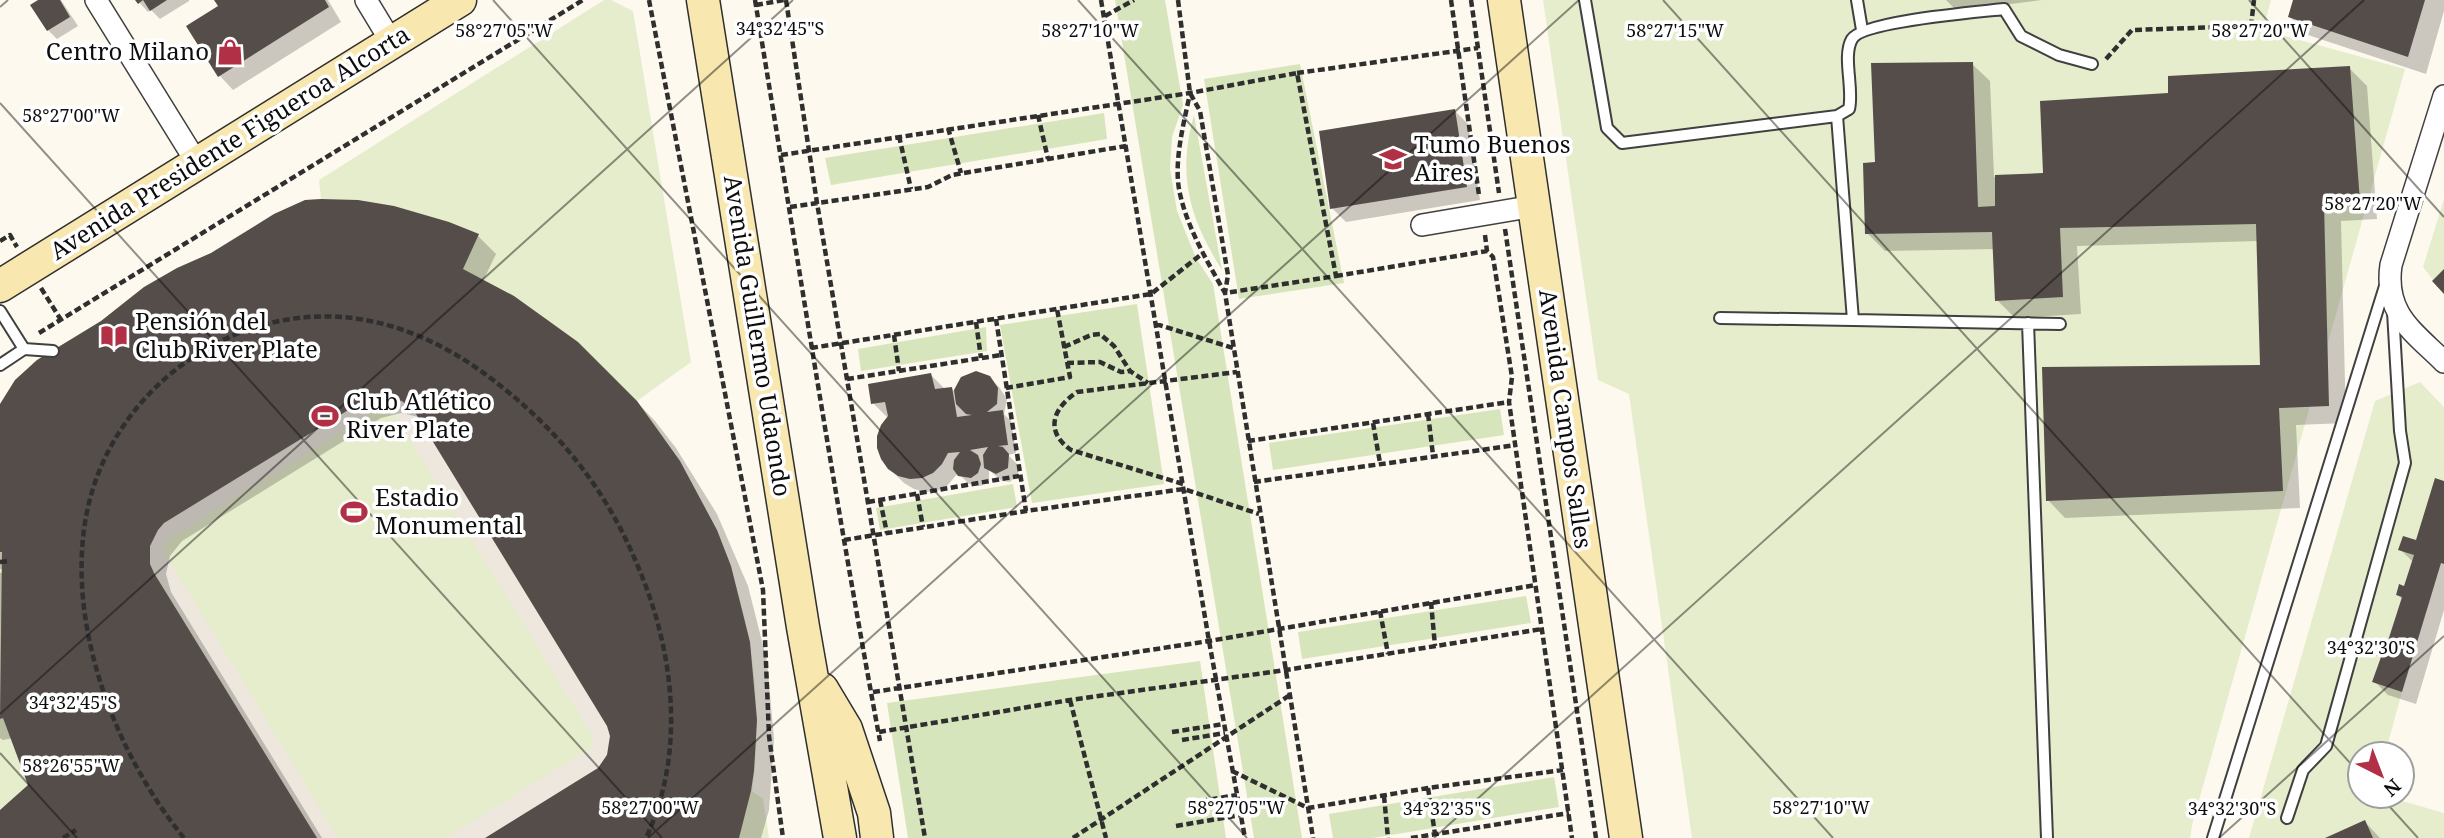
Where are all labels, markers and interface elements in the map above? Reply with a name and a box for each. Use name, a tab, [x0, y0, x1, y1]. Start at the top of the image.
text: 34°32'45"S	[736, 16, 824, 40]
street label: Avenida Presidente Figueroa Alcorta	[43, 17, 415, 267]
text: 58°27'05"W	[455, 18, 553, 42]
text: 58°27'10"W	[1041, 18, 1139, 42]
text: 58°27'15"W	[1626, 18, 1724, 42]
text: 58°27'20"W	[2211, 18, 2309, 42]
place label: Centro Milano	[46, 34, 209, 67]
shop icon: Centro Milano	[215, 37, 245, 67]
text: 58°27'00"W	[22, 103, 120, 127]
place label: Tumo Buenos Aires	[1414, 127, 1571, 188]
school or university icon: Tumo Buenos Aires	[1378, 144, 1408, 174]
street label: Avenida Guillermo Udaondo	[717, 173, 800, 499]
text: 58°27'20"W	[2324, 191, 2422, 215]
street label: Avenida Campos Salles	[1532, 287, 1601, 551]
place label: Pensión del Club River Plate	[135, 304, 318, 365]
library icon: Pensión del Club River Plate	[99, 321, 129, 351]
place label: Club Atlético River Plate	[346, 384, 492, 445]
sports icon: Club Atlético River Plate	[310, 401, 340, 431]
place label: Estadio Monumental	[375, 480, 523, 541]
sports icon: Estadio Monumental	[339, 497, 369, 527]
text: 34°32'30"S	[2327, 635, 2415, 659]
text: 34°32'45"S	[29, 690, 117, 714]
north arrow	[2346, 740, 2416, 810]
text: 58°26'55"W	[22, 753, 120, 777]
text: N	[2378, 773, 2407, 802]
text: 58°27'00"W	[601, 795, 699, 819]
text: 58°27'05"W	[1187, 795, 1285, 819]
text: 58°27'10"W	[1772, 795, 1870, 819]
text: 34°32'35"S	[1403, 796, 1491, 820]
text: 34°32'30"S	[2188, 796, 2276, 820]

